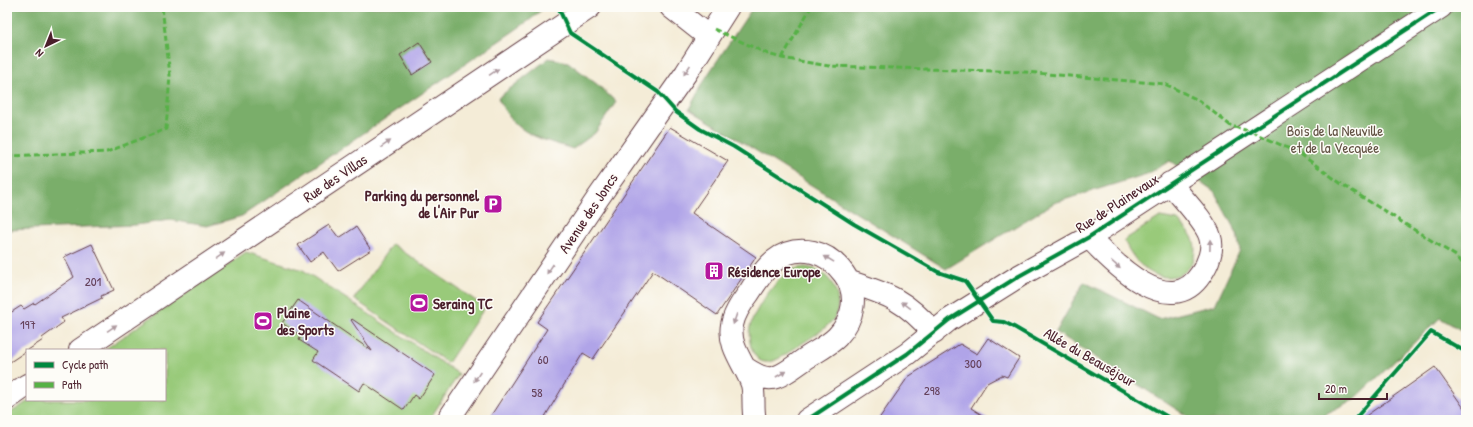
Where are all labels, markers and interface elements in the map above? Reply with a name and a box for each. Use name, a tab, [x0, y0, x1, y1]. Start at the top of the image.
north arrow	[26, 26, 66, 66]
text: N	[32, 46, 46, 60]
one-way arrow	[683, 65, 691, 75]
one-way arrow	[488, 68, 499, 75]
park label: Bois de la Neuville et de la Vecquée	[1287, 120, 1383, 158]
one-way arrow	[381, 140, 391, 148]
street label: Rue des Villas	[299, 149, 371, 207]
street label: Rue de Plainevaux	[1071, 168, 1163, 238]
street label: Avenue des Joncs	[553, 169, 623, 257]
place label: Parking du personnel de l'Air Pur	[365, 185, 480, 223]
parking icon: Parking du personnel de l'Air Pur	[482, 193, 504, 215]
one-way arrow	[1207, 239, 1214, 251]
one-way arrow	[215, 252, 225, 260]
one-way arrow	[824, 255, 834, 263]
building icon: Résidence Europe	[703, 260, 725, 282]
one-way arrow	[1111, 260, 1121, 269]
place label: Résidence Europe	[728, 261, 821, 283]
one-way arrow	[546, 264, 554, 274]
house number: 201	[85, 272, 102, 290]
sports icon: Seraing TC	[408, 292, 430, 314]
place label: Seraing TC	[433, 293, 493, 315]
one-way arrow	[901, 301, 912, 310]
place label: Plaine des Sports	[277, 302, 334, 341]
sports icon: Plaine des Sports	[252, 310, 274, 332]
one-way arrow	[731, 313, 737, 325]
house number: 197	[20, 315, 36, 333]
street label: Allée du Beauséjour	[1040, 322, 1140, 392]
one-way arrow	[107, 324, 117, 332]
legend	[26, 349, 166, 401]
house number: 60	[537, 350, 549, 368]
house number: 300	[964, 354, 982, 372]
text: Cycle path	[62, 356, 108, 373]
one-way arrow	[775, 370, 787, 377]
one-way arrow	[473, 372, 481, 382]
scale bar	[1319, 375, 1387, 401]
text: Path	[62, 376, 82, 393]
text: 20 m	[1325, 380, 1347, 397]
house number: 298	[924, 381, 941, 399]
house number: 58	[531, 383, 543, 401]

